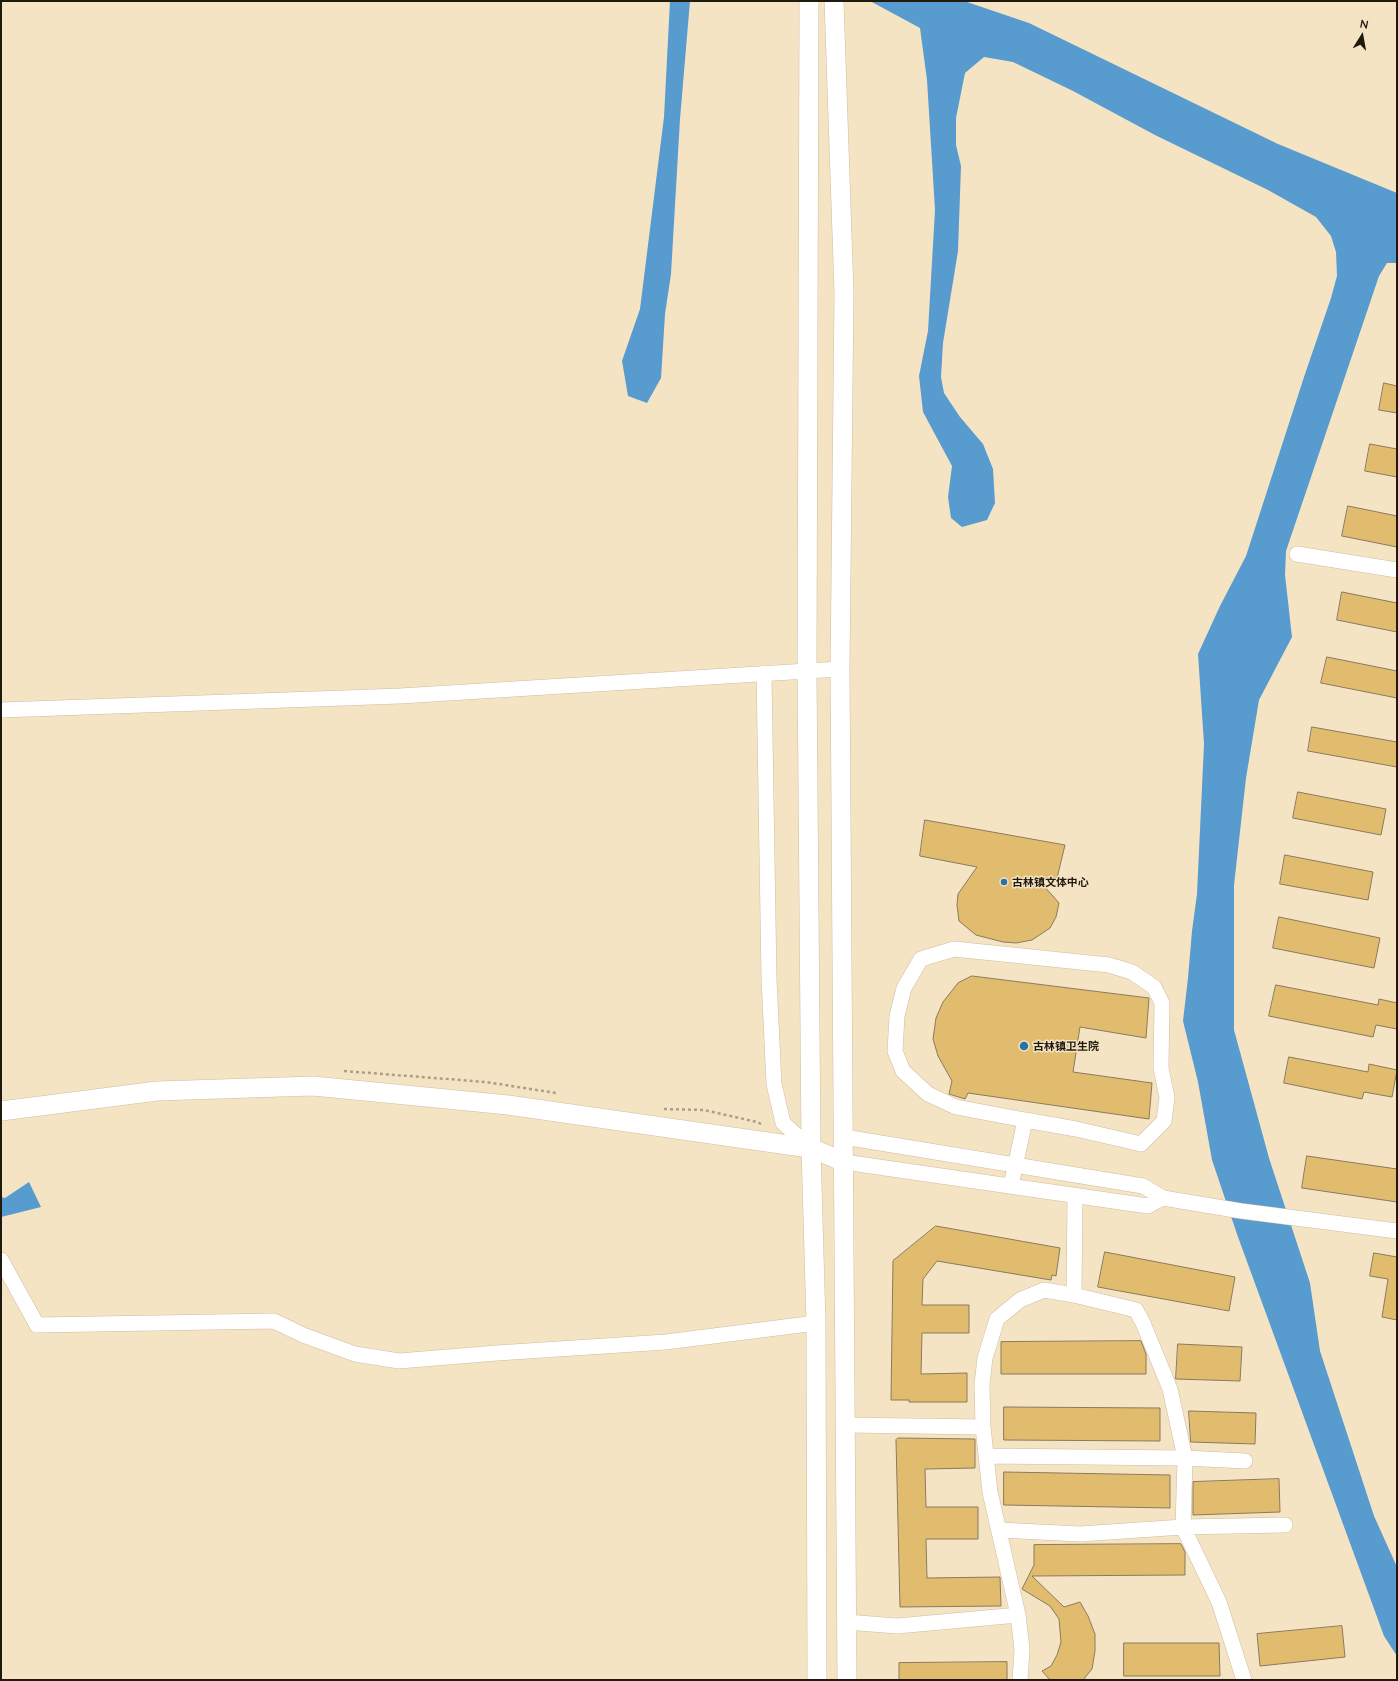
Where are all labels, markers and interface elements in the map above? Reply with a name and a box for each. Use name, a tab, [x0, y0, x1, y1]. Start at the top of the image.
north arrow	[1342, 16, 1382, 56]
text: N	[1359, 17, 1370, 31]
place label: 古林镇文体中心	[1012, 875, 1089, 889]
marker: 古林镇文体中心	[999, 877, 1009, 887]
place label: 古林镇卫生院	[1033, 1039, 1099, 1053]
marker: 古林镇卫生院	[1018, 1040, 1030, 1052]

